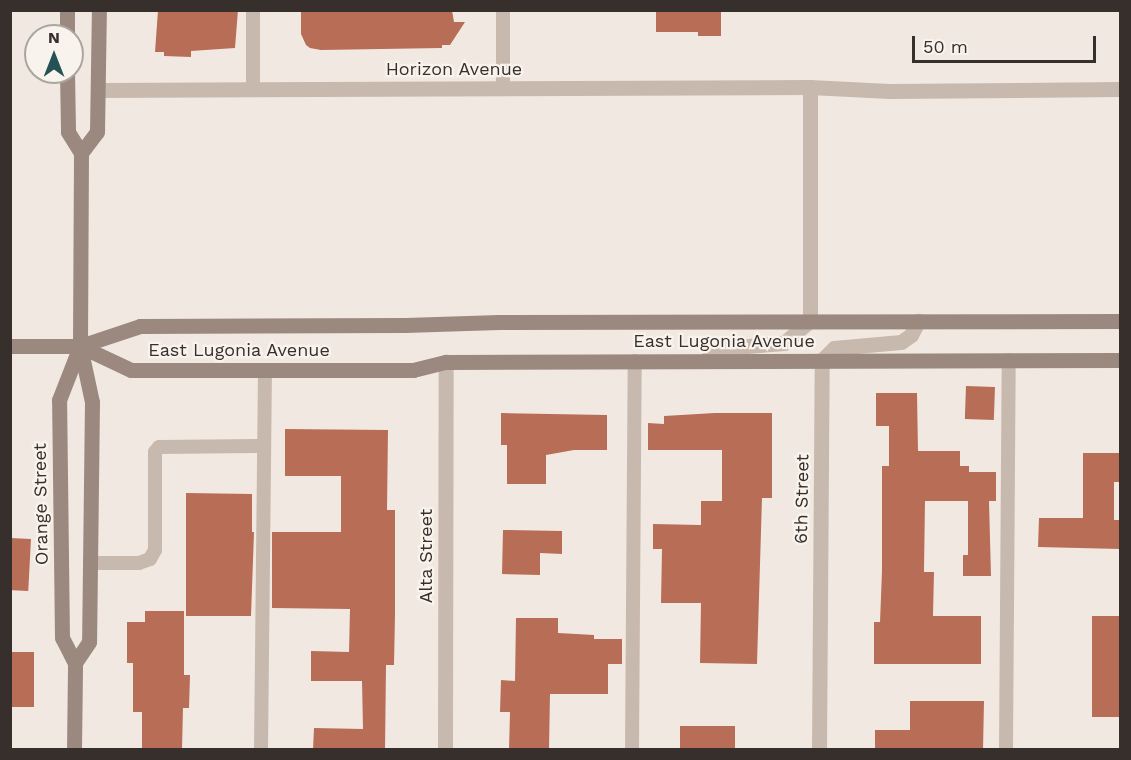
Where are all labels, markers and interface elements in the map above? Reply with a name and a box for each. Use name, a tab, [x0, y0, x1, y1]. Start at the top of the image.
north arrow	[24, 24, 84, 84]
scale bar	[915, 24, 1100, 62]
text: N	[48, 28, 60, 47]
text: 50 m	[923, 36, 968, 57]
street label: Horizon Avenue	[385, 58, 523, 80]
street label: East Lugonia Avenue	[633, 330, 815, 352]
street label: East Lugonia Avenue	[148, 339, 330, 361]
street label: Orange Street	[29, 443, 53, 565]
street label: 6th Street	[790, 454, 814, 544]
street label: Alta Street	[415, 508, 437, 604]

